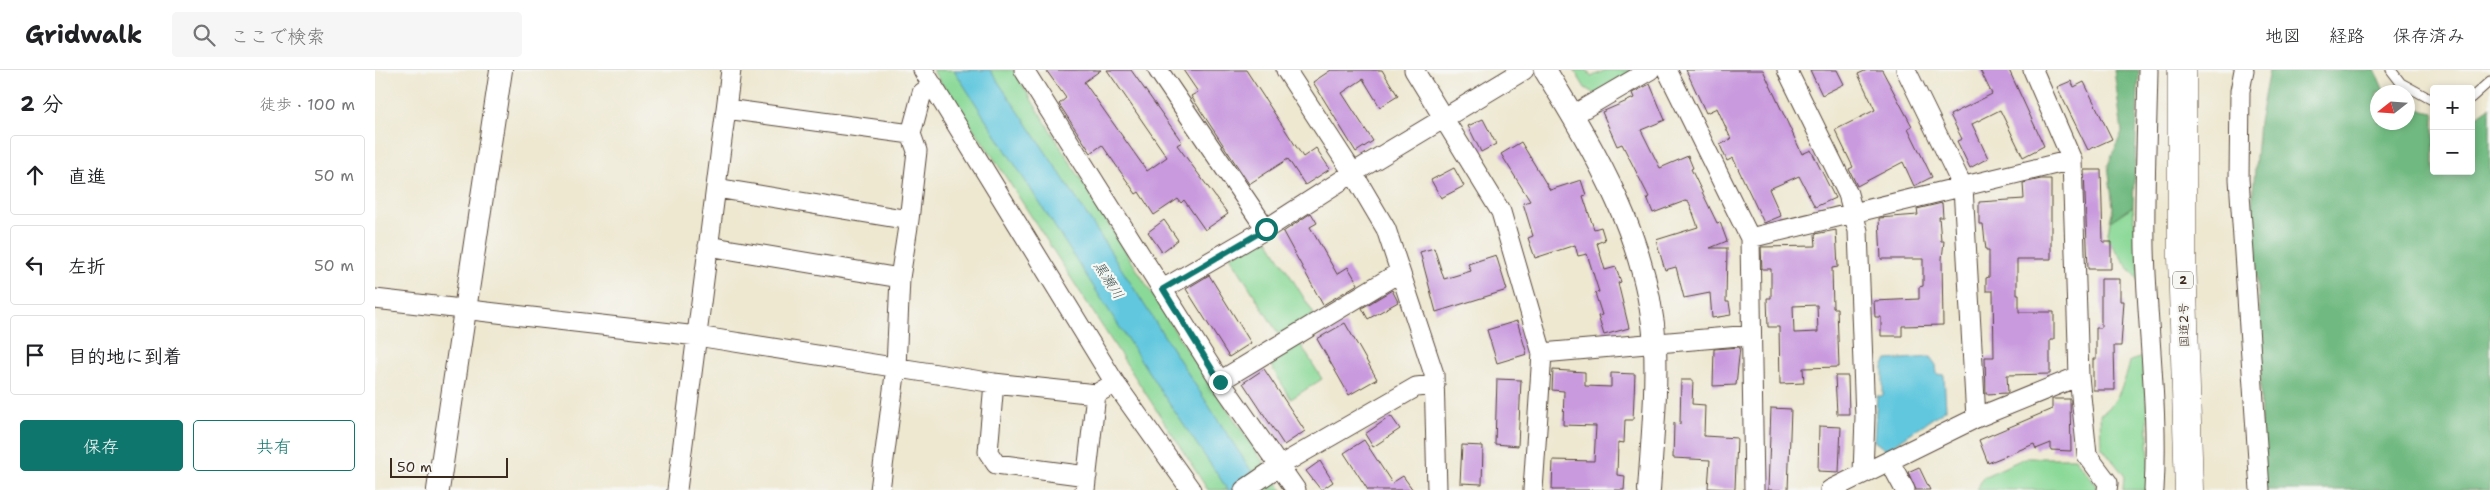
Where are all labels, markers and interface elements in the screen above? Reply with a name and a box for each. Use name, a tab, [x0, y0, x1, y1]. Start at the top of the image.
search box	[172, 12, 522, 57]
text: Gridwalk	[25, 19, 142, 51]
icon: search	[190, 21, 218, 49]
text: ここで検索	[230, 24, 325, 49]
text: 地図	[2265, 24, 2301, 48]
text: 経路	[2329, 24, 2365, 48]
text: 保存済み	[2393, 24, 2465, 48]
north arrow	[2370, 85, 2415, 130]
map controls	[2430, 85, 2475, 175]
button: +	[2430, 85, 2475, 130]
text: 2 分	[20, 90, 63, 118]
text: 徒歩 · 100 m	[260, 94, 355, 115]
button: −	[2430, 130, 2475, 175]
icon: ahead	[21, 161, 49, 189]
text: 直進	[68, 164, 106, 189]
text: 50 m	[314, 165, 354, 186]
route start	[1255, 218, 1278, 241]
icon: left	[21, 251, 49, 279]
text: 左折	[68, 254, 106, 279]
text: 50 m	[314, 255, 354, 276]
water label: 黒瀬川	[1090, 257, 1128, 303]
road number: 2	[2173, 272, 2193, 288]
street label: 国道2号	[2176, 303, 2192, 347]
icon: arrive	[21, 341, 49, 369]
text: 目的地に到着	[68, 344, 182, 369]
route end	[1209, 371, 1232, 394]
button: 保存	[20, 420, 183, 471]
button: 共有	[193, 420, 355, 471]
scale bar	[390, 455, 507, 478]
text: 50 m	[397, 458, 432, 476]

